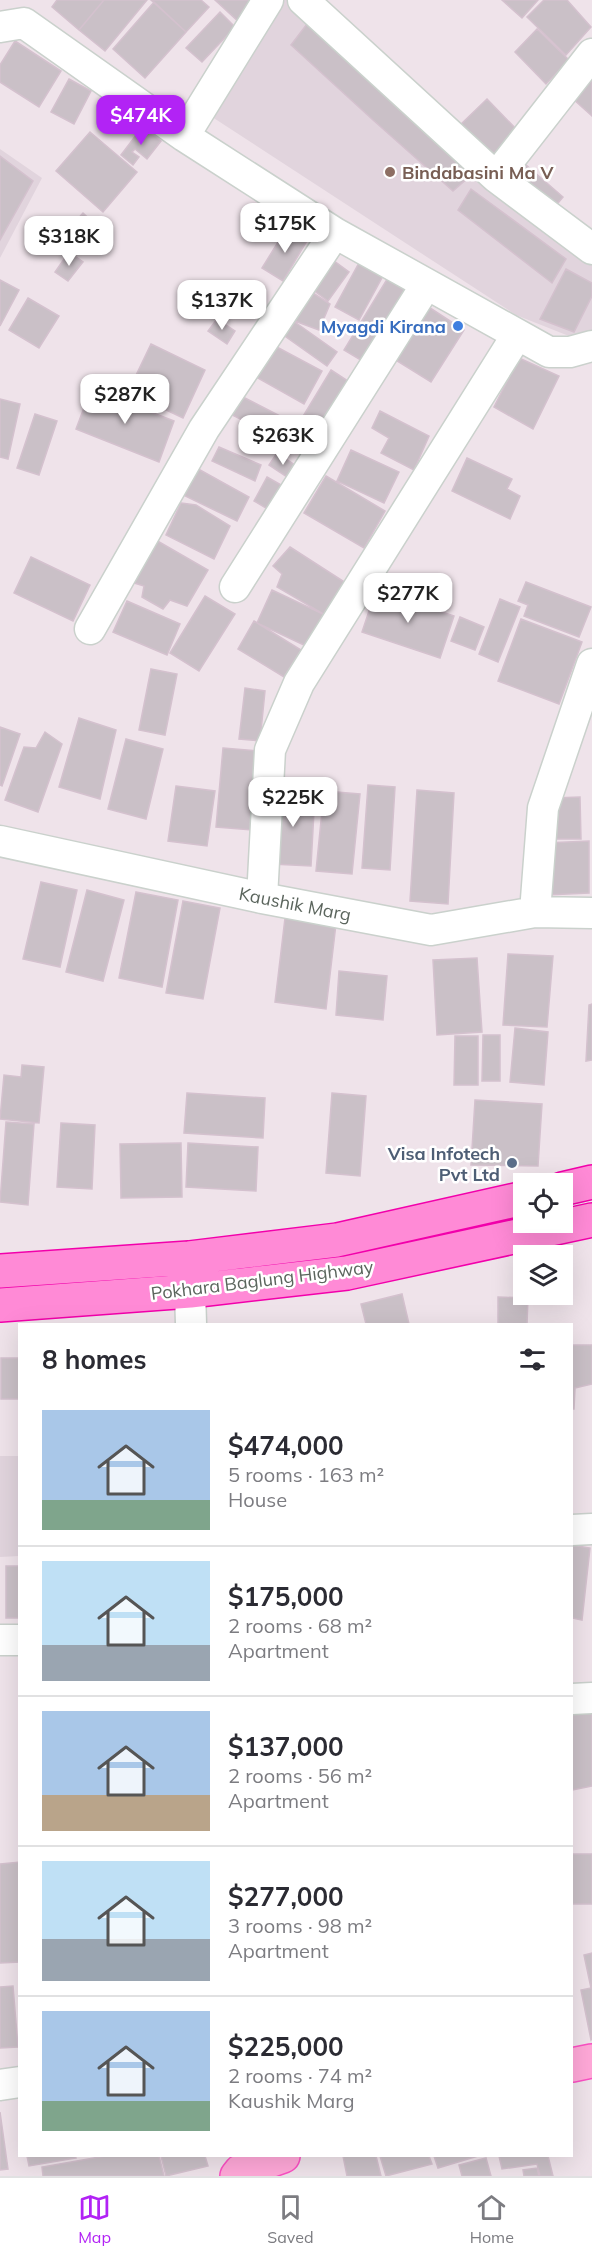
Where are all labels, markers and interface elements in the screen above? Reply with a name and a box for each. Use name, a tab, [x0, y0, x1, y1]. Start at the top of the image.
pin: $474K	[99, 95, 183, 146]
text: $474K	[110, 102, 172, 127]
place label: Bindabasini Ma V	[402, 161, 555, 184]
marker: Bindabasini Ma V	[383, 165, 397, 179]
pin: $175K	[243, 203, 327, 254]
text: $175K	[254, 210, 316, 235]
pin: $318K	[27, 216, 111, 267]
text: $318K	[38, 223, 100, 248]
pin: $137K	[180, 280, 264, 331]
text: $137K	[191, 287, 253, 312]
place label: Myagdi Kirana	[321, 315, 446, 338]
marker: Myagdi Kirana	[451, 319, 465, 333]
pin: $287K	[83, 374, 167, 425]
text: $287K	[94, 381, 156, 406]
pin: $263K	[241, 415, 325, 466]
text: $263K	[252, 422, 314, 447]
pin: $277K	[366, 573, 450, 624]
text: $277K	[377, 580, 439, 605]
pin: $225K	[251, 777, 335, 828]
text: $225K	[262, 784, 324, 809]
street label: Kaushik Marg	[237, 882, 353, 926]
place label: Visa Infotech Pvt Ltd	[387, 1142, 500, 1186]
marker: Visa Infotech Pvt Ltd	[505, 1156, 519, 1170]
map controls	[513, 1173, 573, 1305]
button: locate	[513, 1173, 573, 1233]
button: layers	[513, 1245, 573, 1305]
street label: Pokhara Baglung Highway	[149, 1255, 375, 1305]
text: 8 homes	[42, 1343, 146, 1376]
icon: filters	[516, 1343, 549, 1376]
text: $474,000	[228, 1429, 344, 1462]
icon: home	[90, 1434, 162, 1506]
text: 5 rooms · 163 m²	[228, 1462, 384, 1487]
text: House	[228, 1487, 287, 1512]
text: $175,000	[228, 1580, 344, 1613]
icon: home	[90, 1585, 162, 1657]
text: 2 rooms · 68 m²	[228, 1613, 372, 1638]
text: Apartment	[228, 1638, 329, 1663]
text: $137,000	[228, 1730, 344, 1763]
icon: home	[90, 1735, 162, 1807]
text: 2 rooms · 56 m²	[228, 1763, 372, 1788]
text: Apartment	[228, 1788, 329, 1813]
text: $277,000	[228, 1880, 344, 1913]
icon: home	[90, 1885, 162, 1957]
text: 3 rooms · 98 m²	[228, 1913, 372, 1938]
text: Apartment	[228, 1938, 329, 1963]
text: $225,000	[228, 2030, 344, 2063]
icon: home	[90, 2035, 162, 2107]
text: 2 rooms · 74 m²	[228, 2063, 372, 2088]
text: Kaushik Marg	[228, 2088, 355, 2113]
tab: Map	[78, 2191, 111, 2247]
tab: Saved	[267, 2191, 314, 2247]
tab: Home	[470, 2191, 514, 2247]

